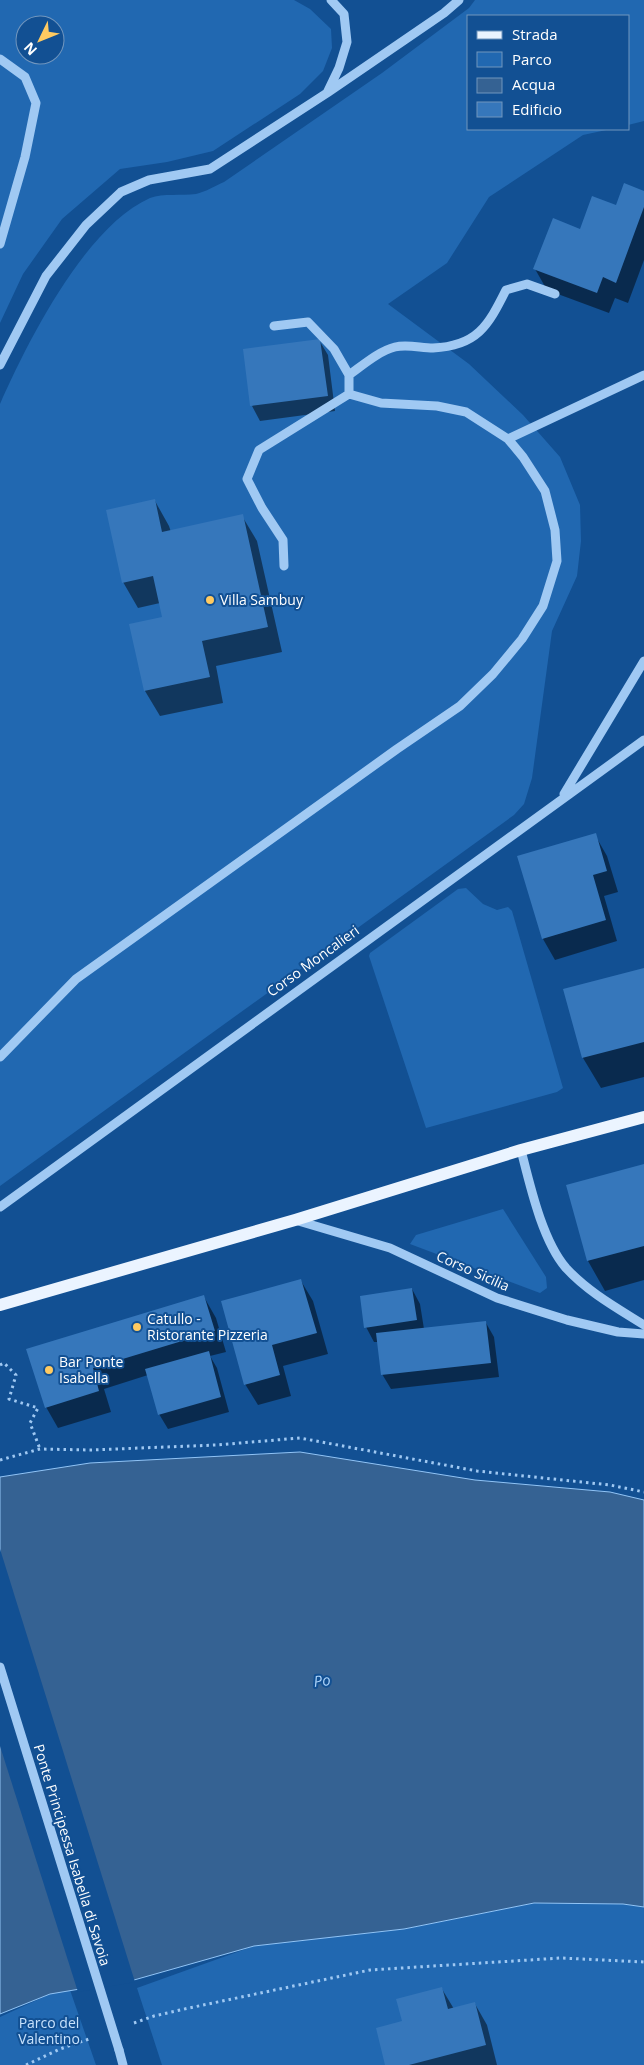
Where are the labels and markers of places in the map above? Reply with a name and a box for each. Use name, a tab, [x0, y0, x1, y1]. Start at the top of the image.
place label: Villa Sambuy	[220, 590, 304, 609]
marker: Villa Sambuy	[204, 594, 216, 606]
place label: Catullo - Ristorante Pizzeria	[147, 1309, 268, 1344]
marker: Catullo - Ristorante Pizzeria	[131, 1321, 143, 1333]
place label: Bar Ponte Isabella	[59, 1352, 124, 1387]
marker: Bar Ponte Isabella	[43, 1364, 55, 1376]

